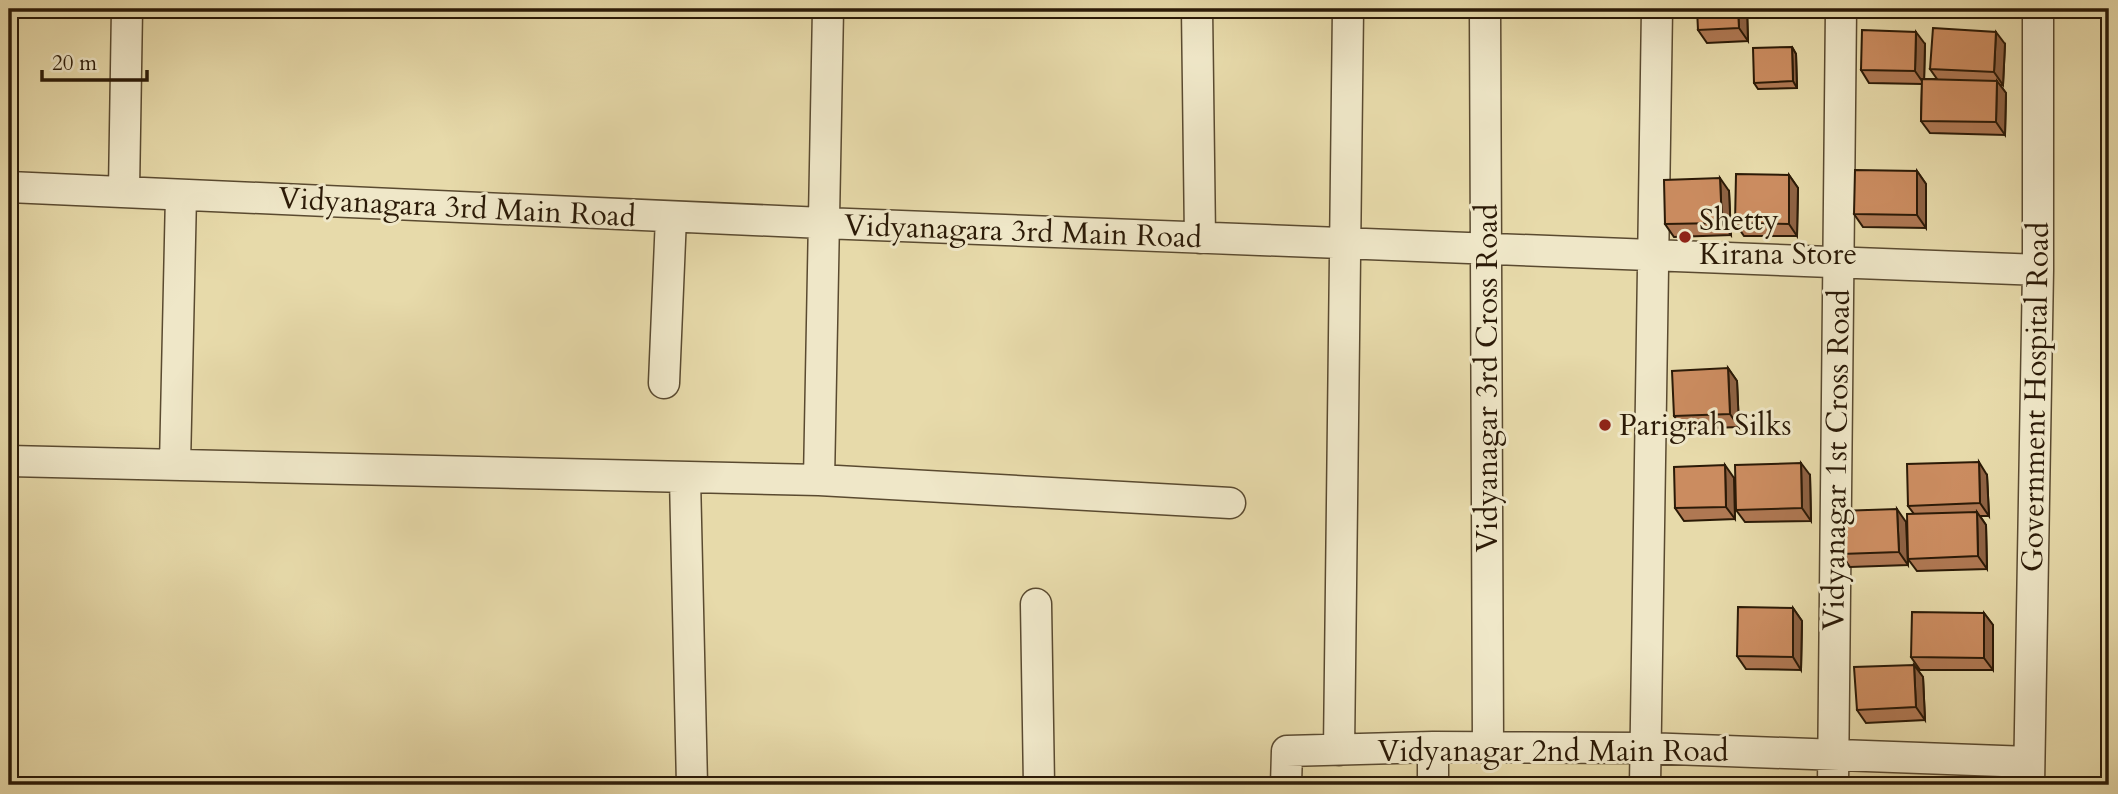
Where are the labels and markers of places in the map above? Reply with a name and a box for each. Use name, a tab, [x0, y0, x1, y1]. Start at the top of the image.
place label: Shetty Kirana Store	[1699, 200, 1857, 275]
marker: Shetty Kirana Store	[1677, 229, 1693, 245]
place label: Parigrah Silks	[1619, 405, 1792, 446]
marker: Parigrah Silks	[1597, 417, 1613, 433]

